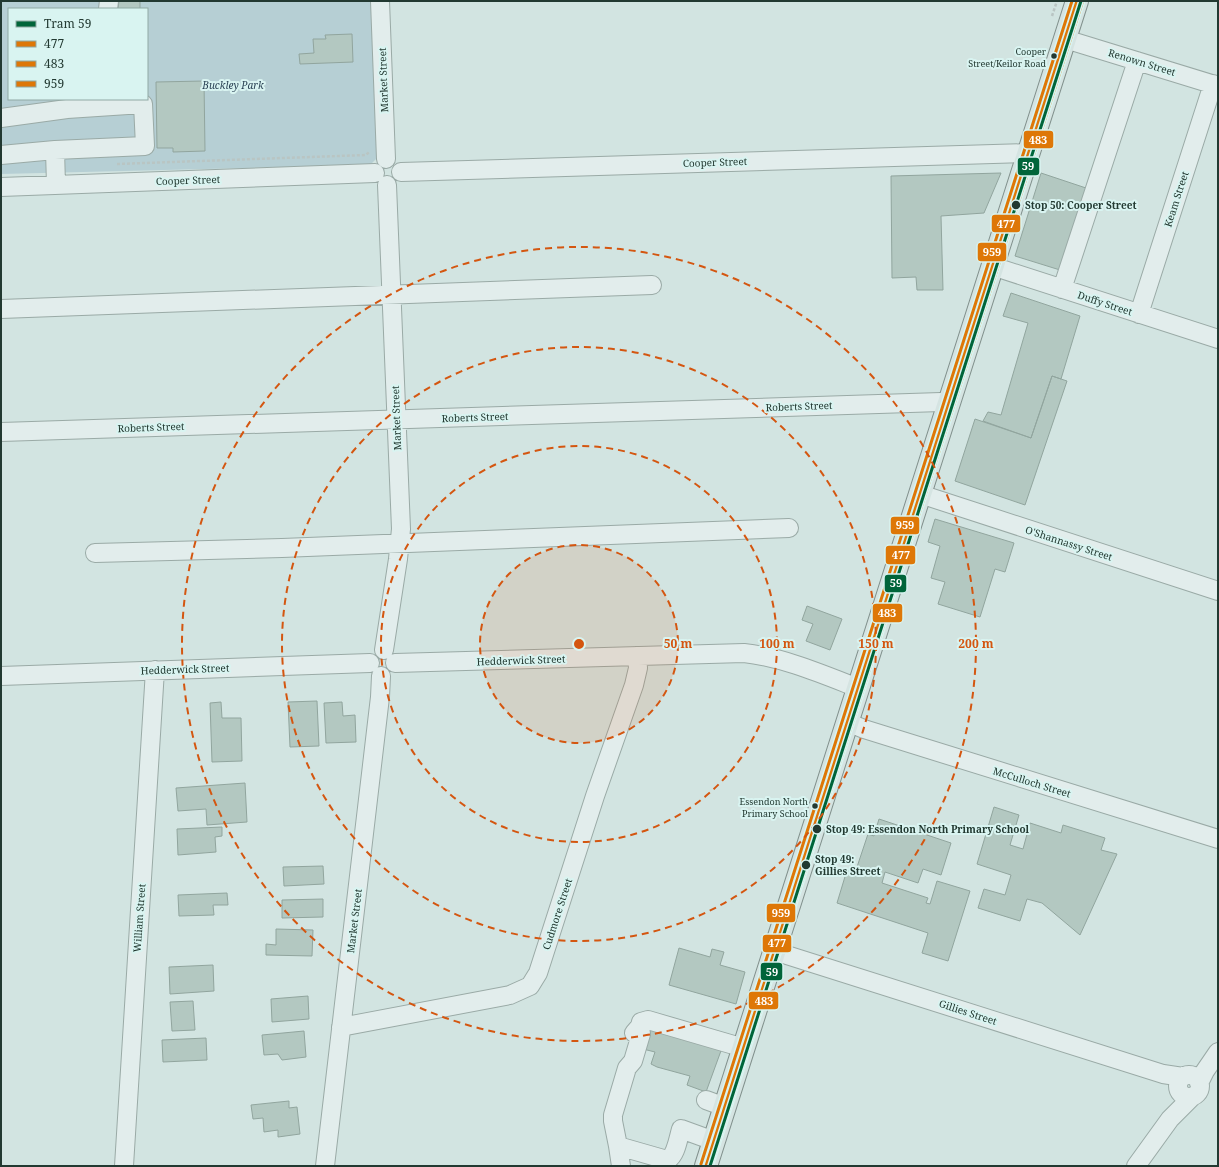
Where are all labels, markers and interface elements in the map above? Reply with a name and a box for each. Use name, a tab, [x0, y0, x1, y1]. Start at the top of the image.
legend	[8, 8, 148, 100]
text: Tram 59	[44, 15, 91, 32]
text: 477	[44, 35, 64, 52]
place label: Cooper Street/Keilor Road	[968, 45, 1047, 70]
street label: Renown Street	[1107, 45, 1178, 79]
street label: Market Street	[375, 47, 391, 113]
marker: Cooper Street/Keilor Road	[1049, 51, 1059, 61]
text: 483	[44, 55, 64, 72]
text: 959	[44, 75, 64, 92]
park label: Buckley Park	[201, 78, 264, 92]
line badge: 483	[1023, 130, 1054, 149]
text: 483	[1029, 132, 1047, 147]
street label: Cooper Street	[683, 154, 748, 170]
line badge: 59	[1017, 157, 1040, 176]
text: 59	[1022, 158, 1034, 173]
street label: Keam Street	[1160, 169, 1192, 229]
street label: Cooper Street	[156, 172, 221, 188]
place label: Stop 50: Cooper Street	[1025, 198, 1137, 212]
marker: Stop 50: Cooper Street	[1010, 199, 1022, 211]
line badge: 477	[991, 214, 1021, 233]
text: 477	[997, 216, 1015, 231]
line badge: 959	[977, 242, 1007, 262]
text: 959	[983, 244, 1001, 259]
street label: Duffy Street	[1076, 288, 1135, 319]
street label: Market Street	[388, 385, 404, 451]
street label: Roberts Street	[765, 398, 833, 414]
street label: Roberts Street	[441, 409, 509, 425]
street label: Roberts Street	[117, 419, 185, 435]
line badge: 959	[890, 516, 920, 535]
text: 959	[896, 517, 914, 532]
street label: O'Shannassy Street	[1024, 522, 1115, 564]
line badge: 477	[885, 545, 916, 565]
text: 477	[892, 547, 910, 562]
line badge: 59	[884, 574, 907, 593]
text: 59	[890, 575, 902, 590]
line badge: 483	[872, 603, 903, 623]
text: 483	[878, 605, 896, 620]
text: 50 m	[664, 635, 692, 652]
text: 100 m	[759, 635, 795, 652]
text: 150 m	[858, 635, 894, 652]
text: 200 m	[958, 635, 994, 652]
centre of rings	[572, 637, 586, 651]
street label: Hedderwick Street	[476, 651, 566, 669]
street label: Hedderwick Street	[140, 660, 230, 678]
street label: McCulloch Street	[991, 764, 1073, 801]
place label: Essendon North Primary School	[740, 795, 808, 820]
marker: Essendon North Primary School	[810, 801, 820, 811]
place label: Stop 49: Essendon North Primary School	[826, 822, 1030, 836]
marker: Stop 49: Essendon North Primary School	[811, 823, 823, 835]
place label: Stop 49: Gillies Street	[815, 852, 880, 878]
marker: Stop 49: Gillies Street	[800, 859, 812, 871]
street label: Cudmore Street	[539, 876, 575, 952]
street label: William Street	[130, 883, 148, 953]
street label: Market Street	[343, 888, 365, 954]
line badge: 959	[766, 903, 796, 923]
text: 959	[772, 905, 790, 920]
line badge: 477	[762, 934, 792, 953]
text: 477	[768, 935, 786, 950]
line badge: 59	[760, 962, 783, 981]
text: 59	[766, 964, 778, 979]
line badge: 483	[748, 991, 779, 1010]
text: 483	[755, 993, 773, 1008]
street label: Gillies Street	[937, 996, 999, 1028]

